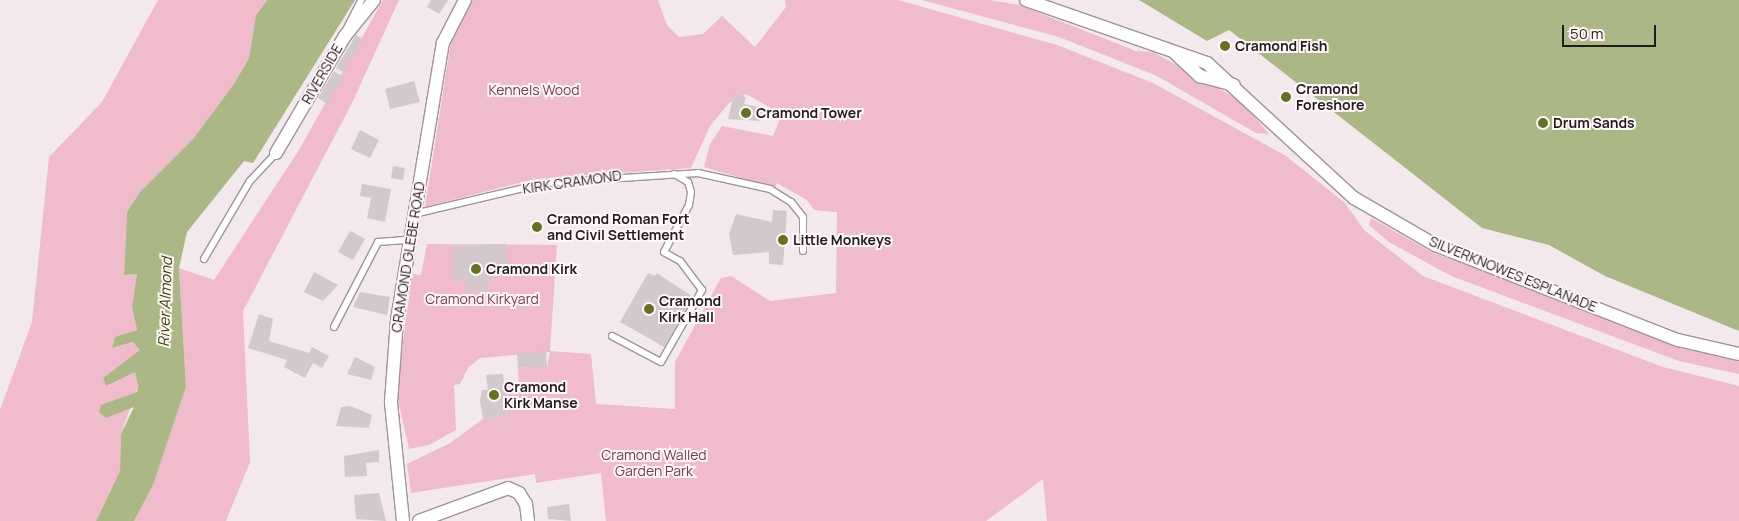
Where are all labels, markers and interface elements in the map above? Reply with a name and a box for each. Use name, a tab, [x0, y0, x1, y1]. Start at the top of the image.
scale bar	[1564, 15, 1658, 47]
text: 50 m	[1570, 23, 1604, 44]
place label: Cramond Fish	[1235, 38, 1328, 54]
marker: Cramond Fish	[1219, 40, 1231, 52]
street label: RIVERSIDE	[298, 41, 346, 107]
place label: Cramond Foreshore	[1296, 81, 1365, 114]
park label: Kennels Wood	[488, 82, 580, 98]
marker: Cramond Foreshore	[1280, 91, 1292, 103]
place label: Cramond Tower	[756, 105, 862, 121]
marker: Cramond Tower	[740, 107, 752, 119]
place label: Drum Sands	[1553, 115, 1635, 131]
marker: Drum Sands	[1537, 117, 1549, 129]
street label: KIRK CRAMOND	[521, 167, 623, 197]
street label: CRAMOND GLEBE ROAD	[388, 180, 428, 334]
place label: Cramond Roman Fort and Civil Settlement	[547, 211, 690, 243]
marker: Cramond Roman Fort and Civil Settlement	[531, 221, 543, 233]
place label: Little Monkeys	[793, 232, 891, 248]
street label: SILVERKNOWES ESPLANADE	[1427, 233, 1599, 315]
marker: Little Monkeys	[777, 234, 789, 246]
water label: River Almond	[154, 257, 176, 347]
place label: Cramond Kirk	[486, 261, 577, 277]
marker: Cramond Kirk	[470, 263, 482, 275]
park label: Cramond Kirkyard	[425, 291, 539, 307]
place label: Cramond Kirk Hall	[659, 293, 721, 326]
marker: Cramond Kirk Hall	[643, 303, 655, 315]
place label: Cramond Kirk Manse	[504, 379, 578, 412]
marker: Cramond Kirk Manse	[488, 389, 500, 401]
park label: Cramond Walled Garden Park	[601, 447, 707, 480]

